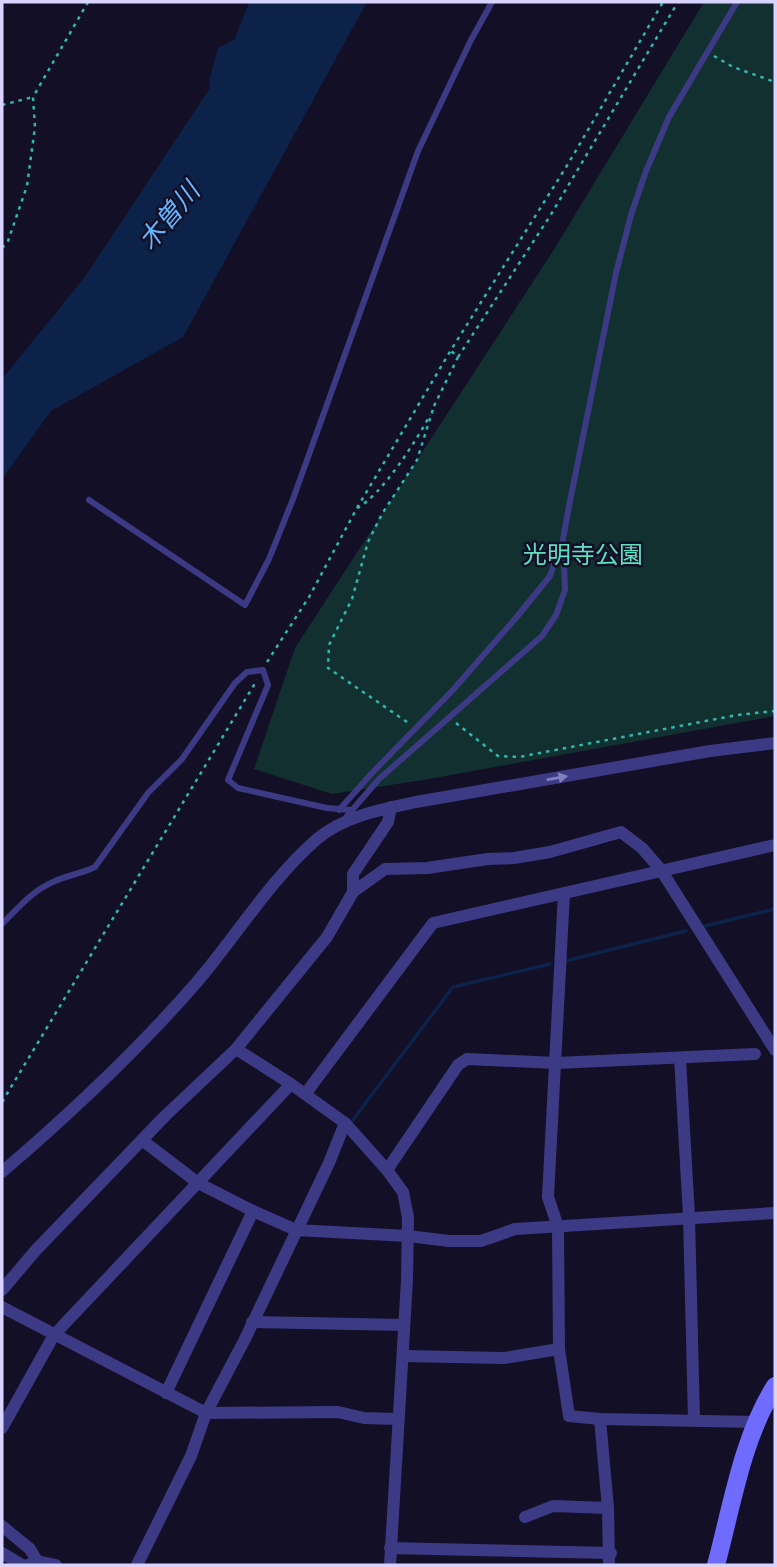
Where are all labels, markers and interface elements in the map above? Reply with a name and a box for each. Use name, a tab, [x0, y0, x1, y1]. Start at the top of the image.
water label: 木曽川	[132, 174, 207, 256]
park label: 光明寺公園	[523, 541, 643, 568]
one-way arrow	[546, 772, 568, 783]

